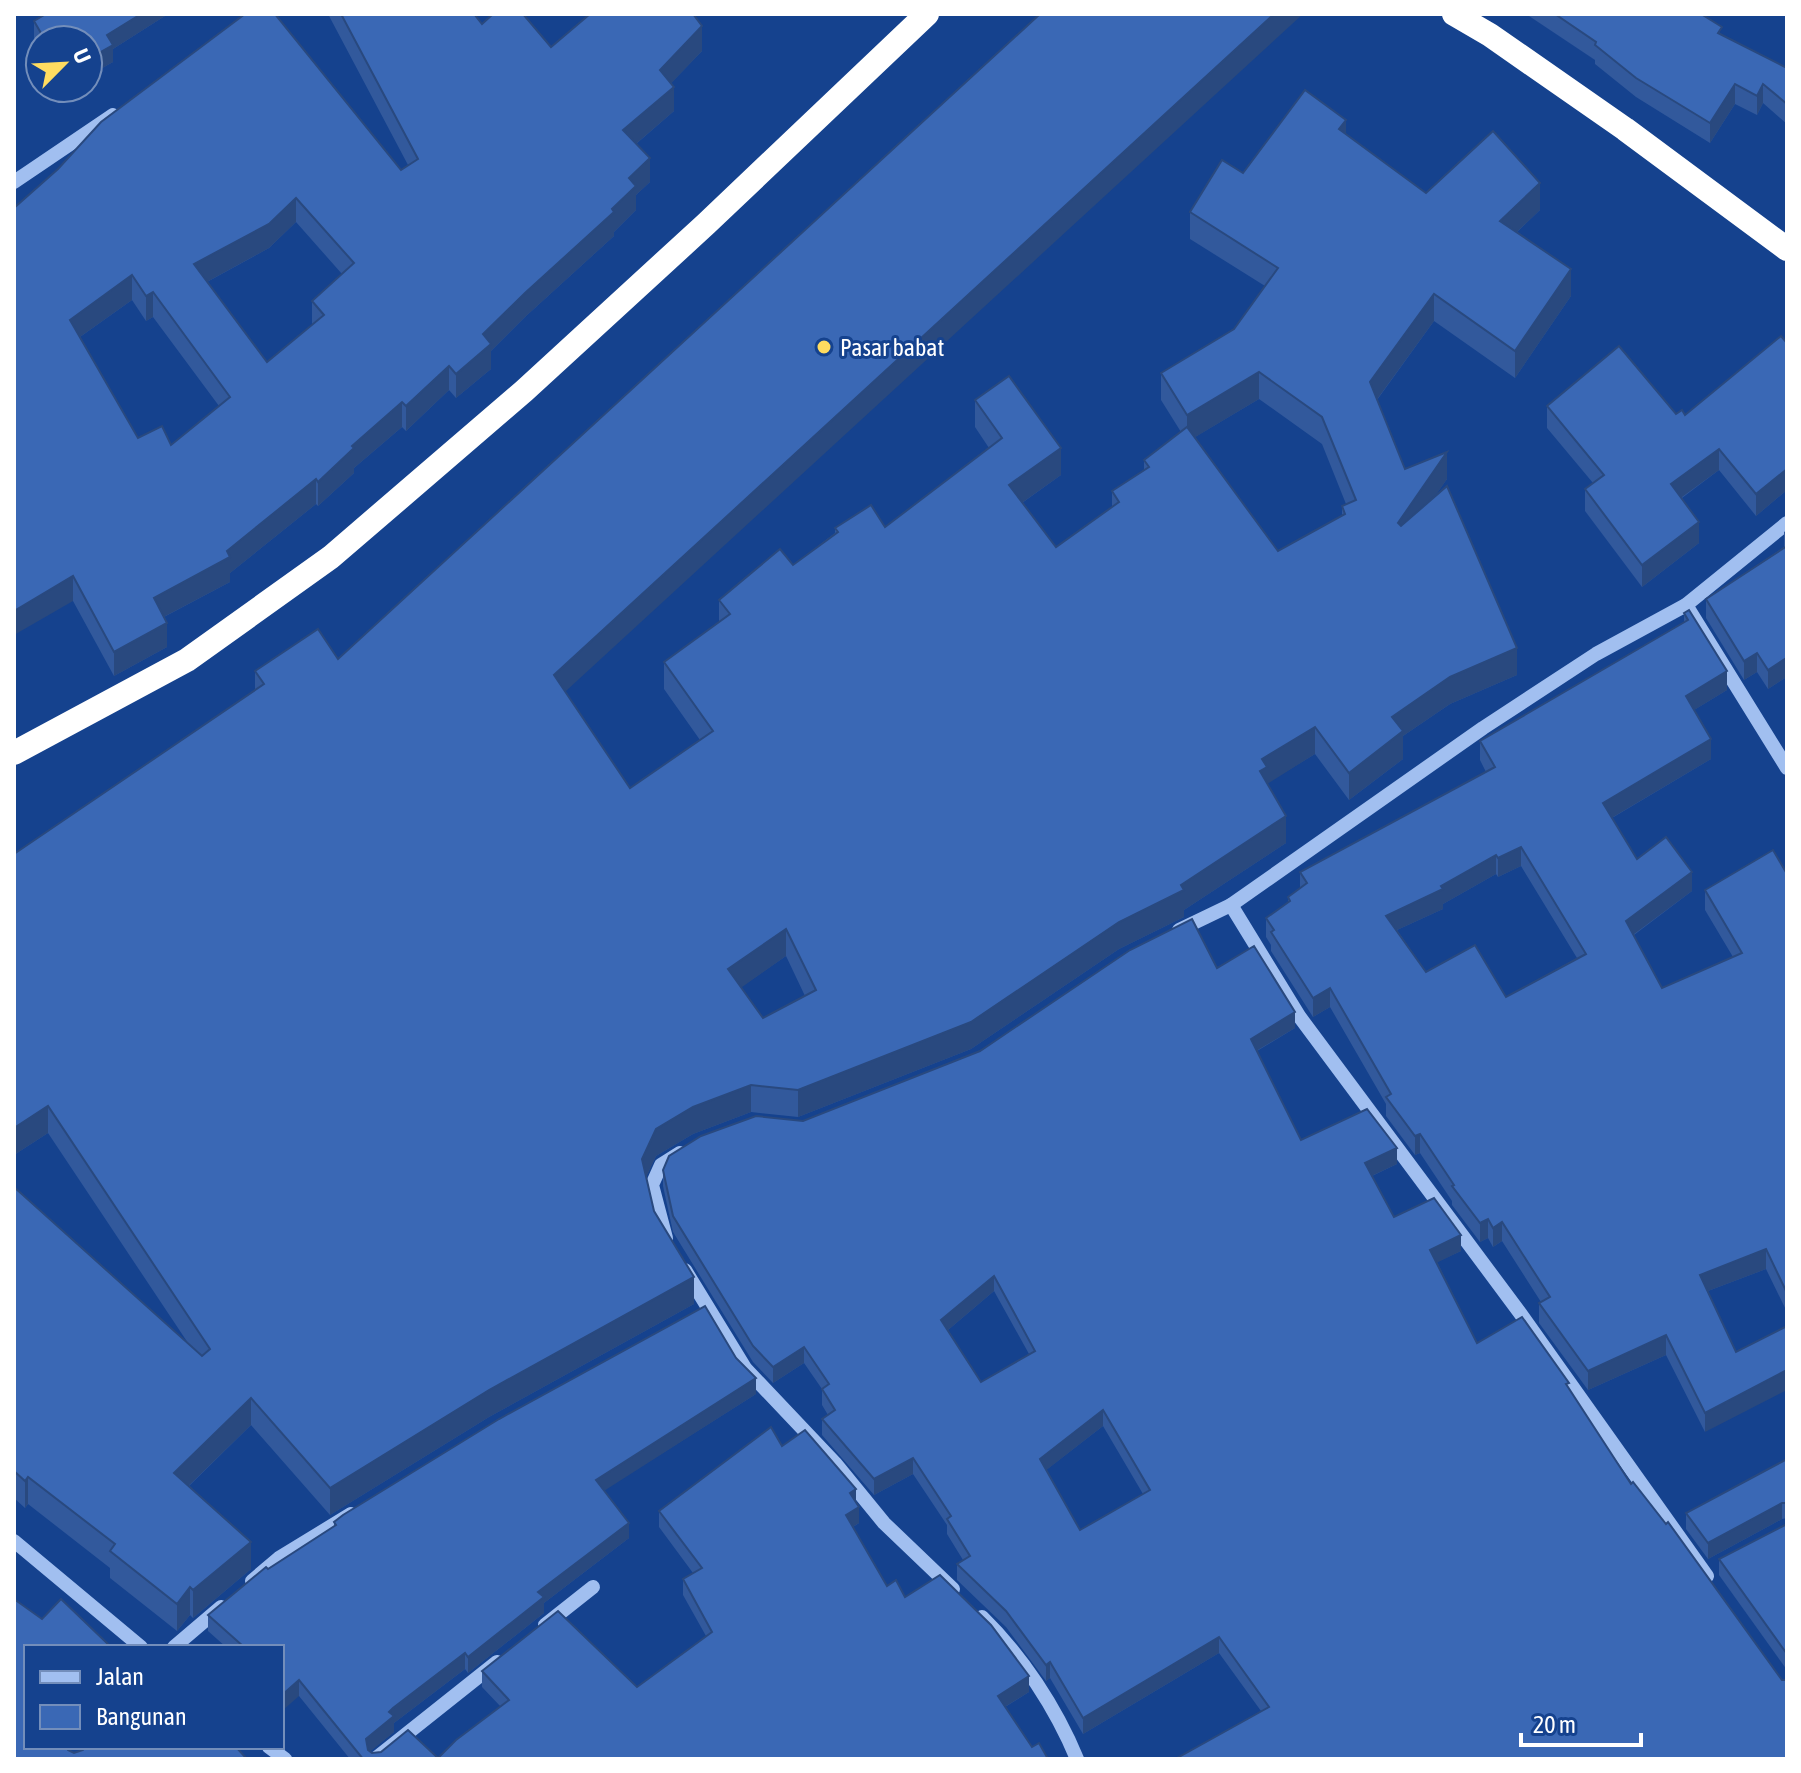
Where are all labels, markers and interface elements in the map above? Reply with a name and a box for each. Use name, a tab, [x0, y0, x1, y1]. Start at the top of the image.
north arrow	[24, 24, 104, 104]
text: U	[68, 45, 97, 67]
place label: Pasar babat	[840, 334, 945, 361]
marker: Pasar babat	[815, 338, 833, 356]
legend	[24, 1645, 284, 1749]
text: Jalan	[96, 1663, 144, 1690]
scale bar	[1521, 1697, 1641, 1747]
text: Bangunan	[96, 1703, 187, 1730]
text: 20 m	[1533, 1711, 1576, 1738]

